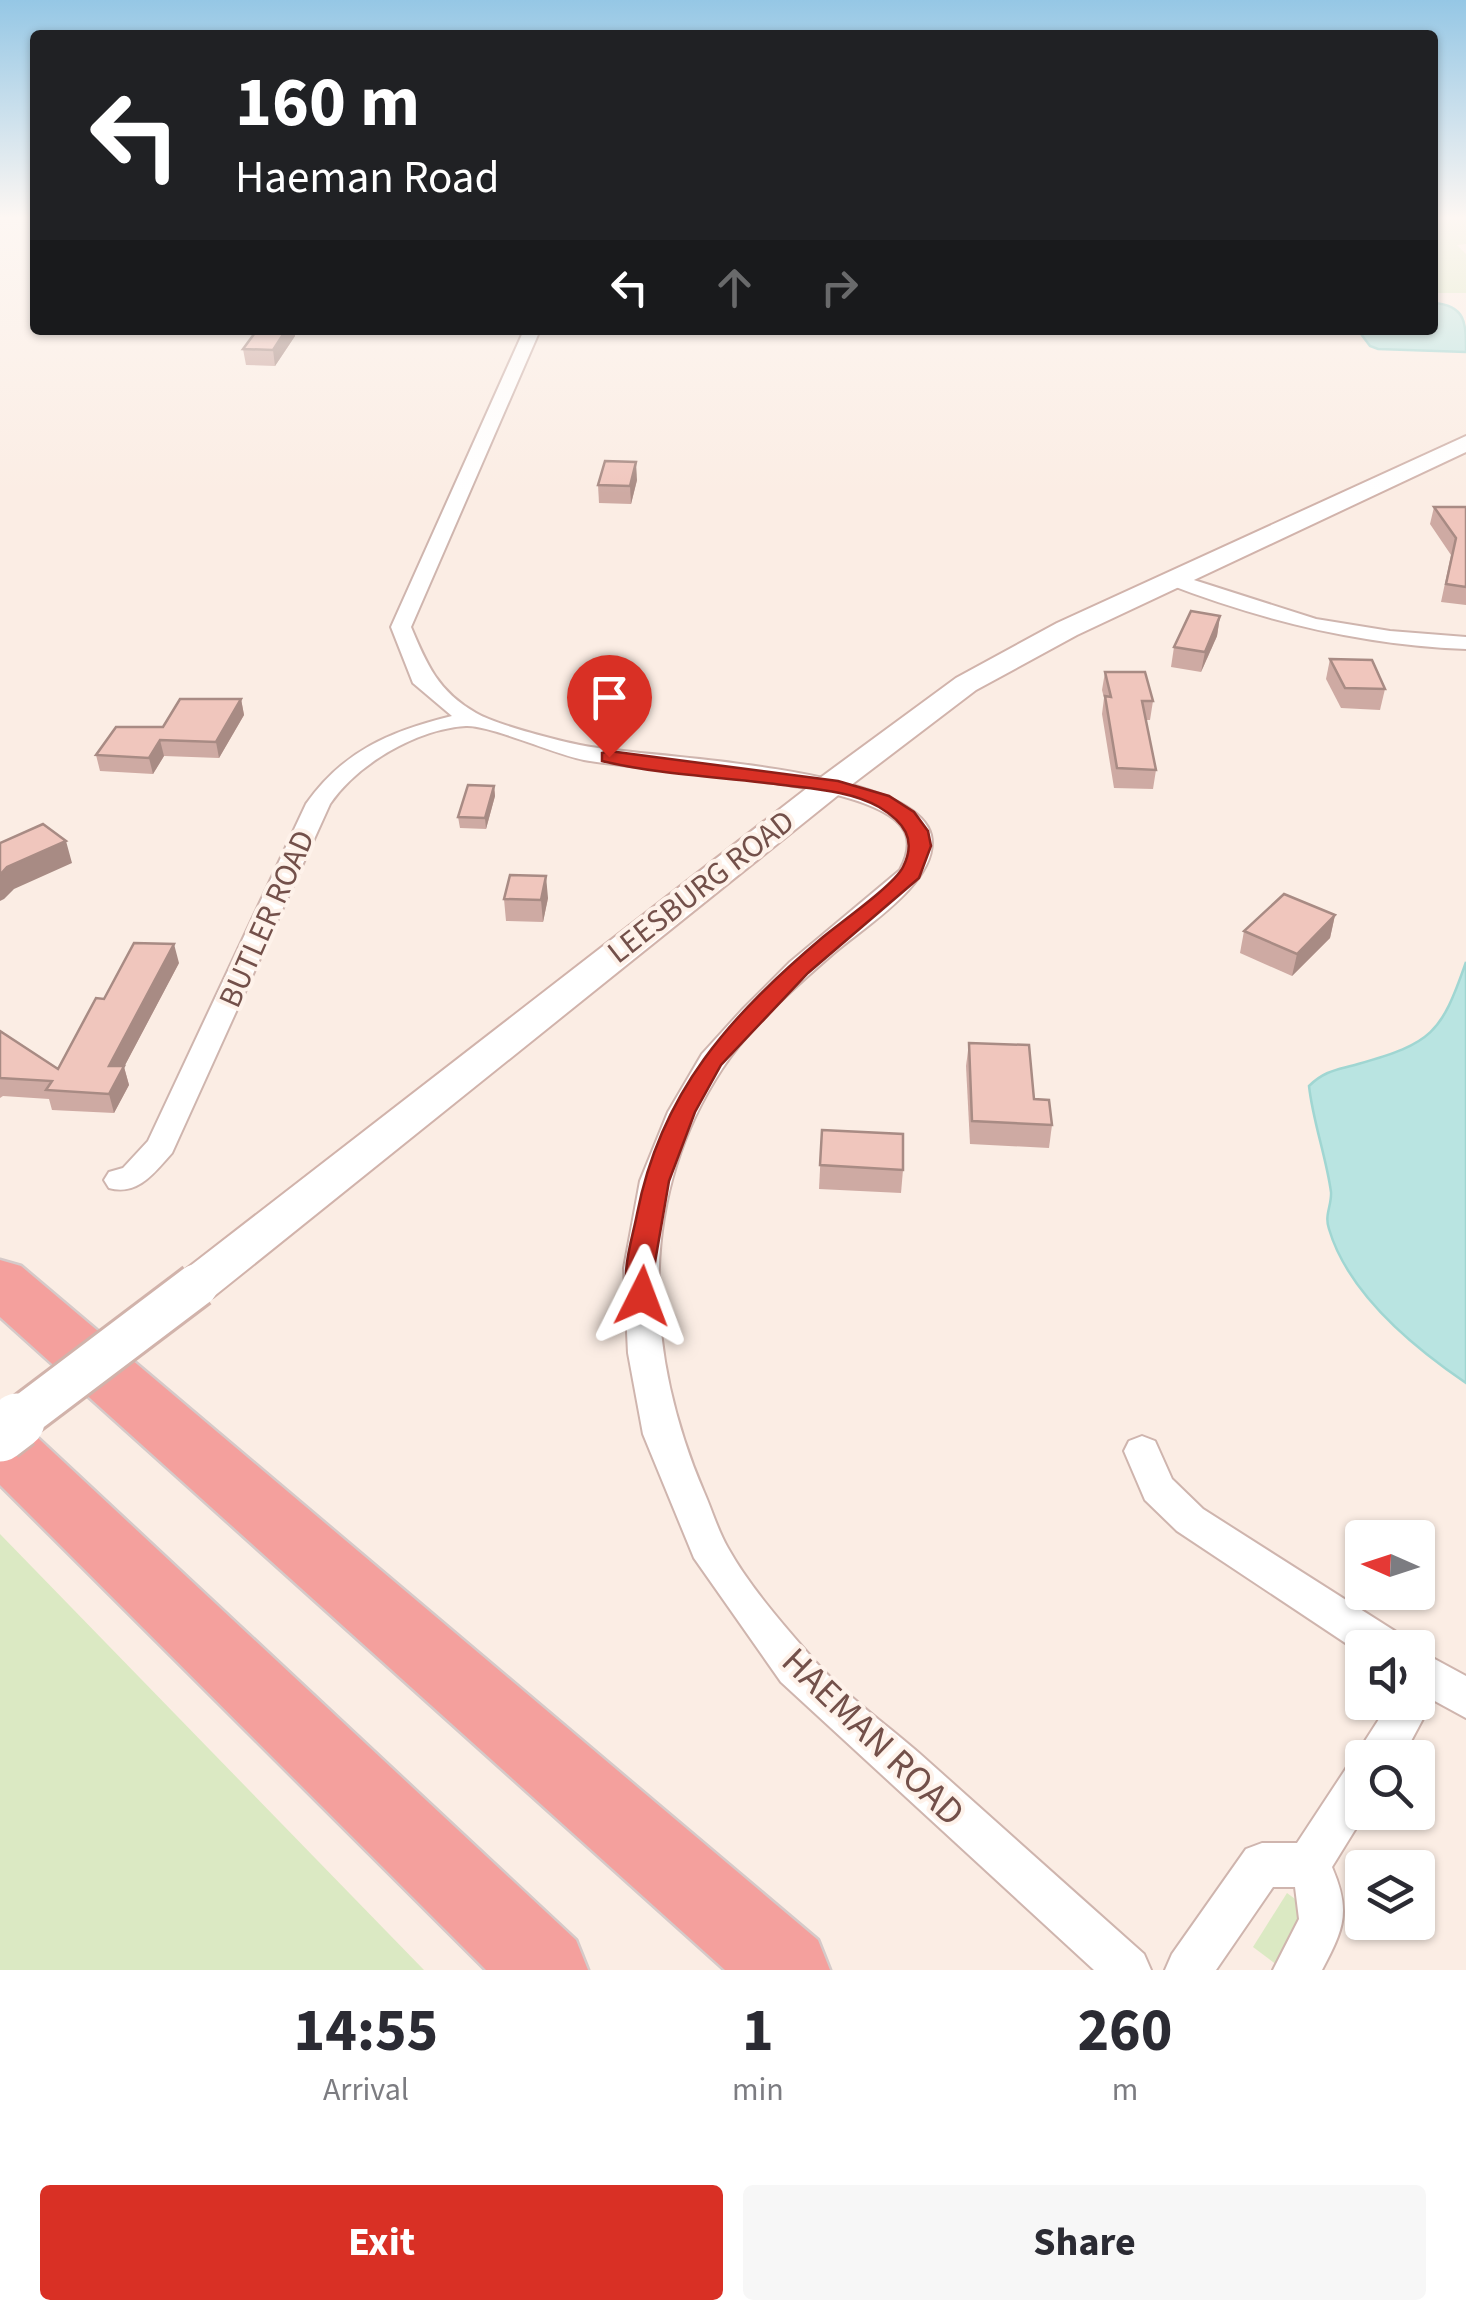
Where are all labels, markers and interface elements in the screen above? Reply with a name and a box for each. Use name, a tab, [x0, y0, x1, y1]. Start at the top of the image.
text: 160 m	[235, 53, 420, 153]
icon: left	[70, 70, 200, 200]
text: Haeman Road	[235, 146, 500, 210]
icon: left	[602, 260, 657, 315]
icon: ahead	[707, 260, 762, 315]
icon: right	[812, 260, 867, 315]
pin	[567, 655, 652, 758]
icon: arrive	[582, 670, 637, 725]
street label: LEESBURG ROAD	[598, 799, 804, 975]
street label: BUTLER ROAD	[207, 823, 327, 1015]
position arrow	[590, 1244, 694, 1348]
north arrow	[1345, 1520, 1435, 1610]
map controls	[1345, 1520, 1435, 1940]
button: sound	[1345, 1630, 1435, 1720]
street label: HAEMAN ROAD	[769, 1635, 977, 1839]
button: search	[1345, 1740, 1435, 1830]
button: layers	[1345, 1850, 1435, 1940]
text: 14:55	[294, 1989, 438, 2074]
text: 1	[742, 1989, 774, 2074]
text: 260	[1077, 1989, 1172, 2074]
text: Arrival	[323, 2067, 409, 2113]
text: min	[732, 2067, 784, 2113]
text: m	[1112, 2067, 1138, 2113]
button: Exit	[40, 2185, 723, 2300]
button: Share	[743, 2185, 1426, 2300]

